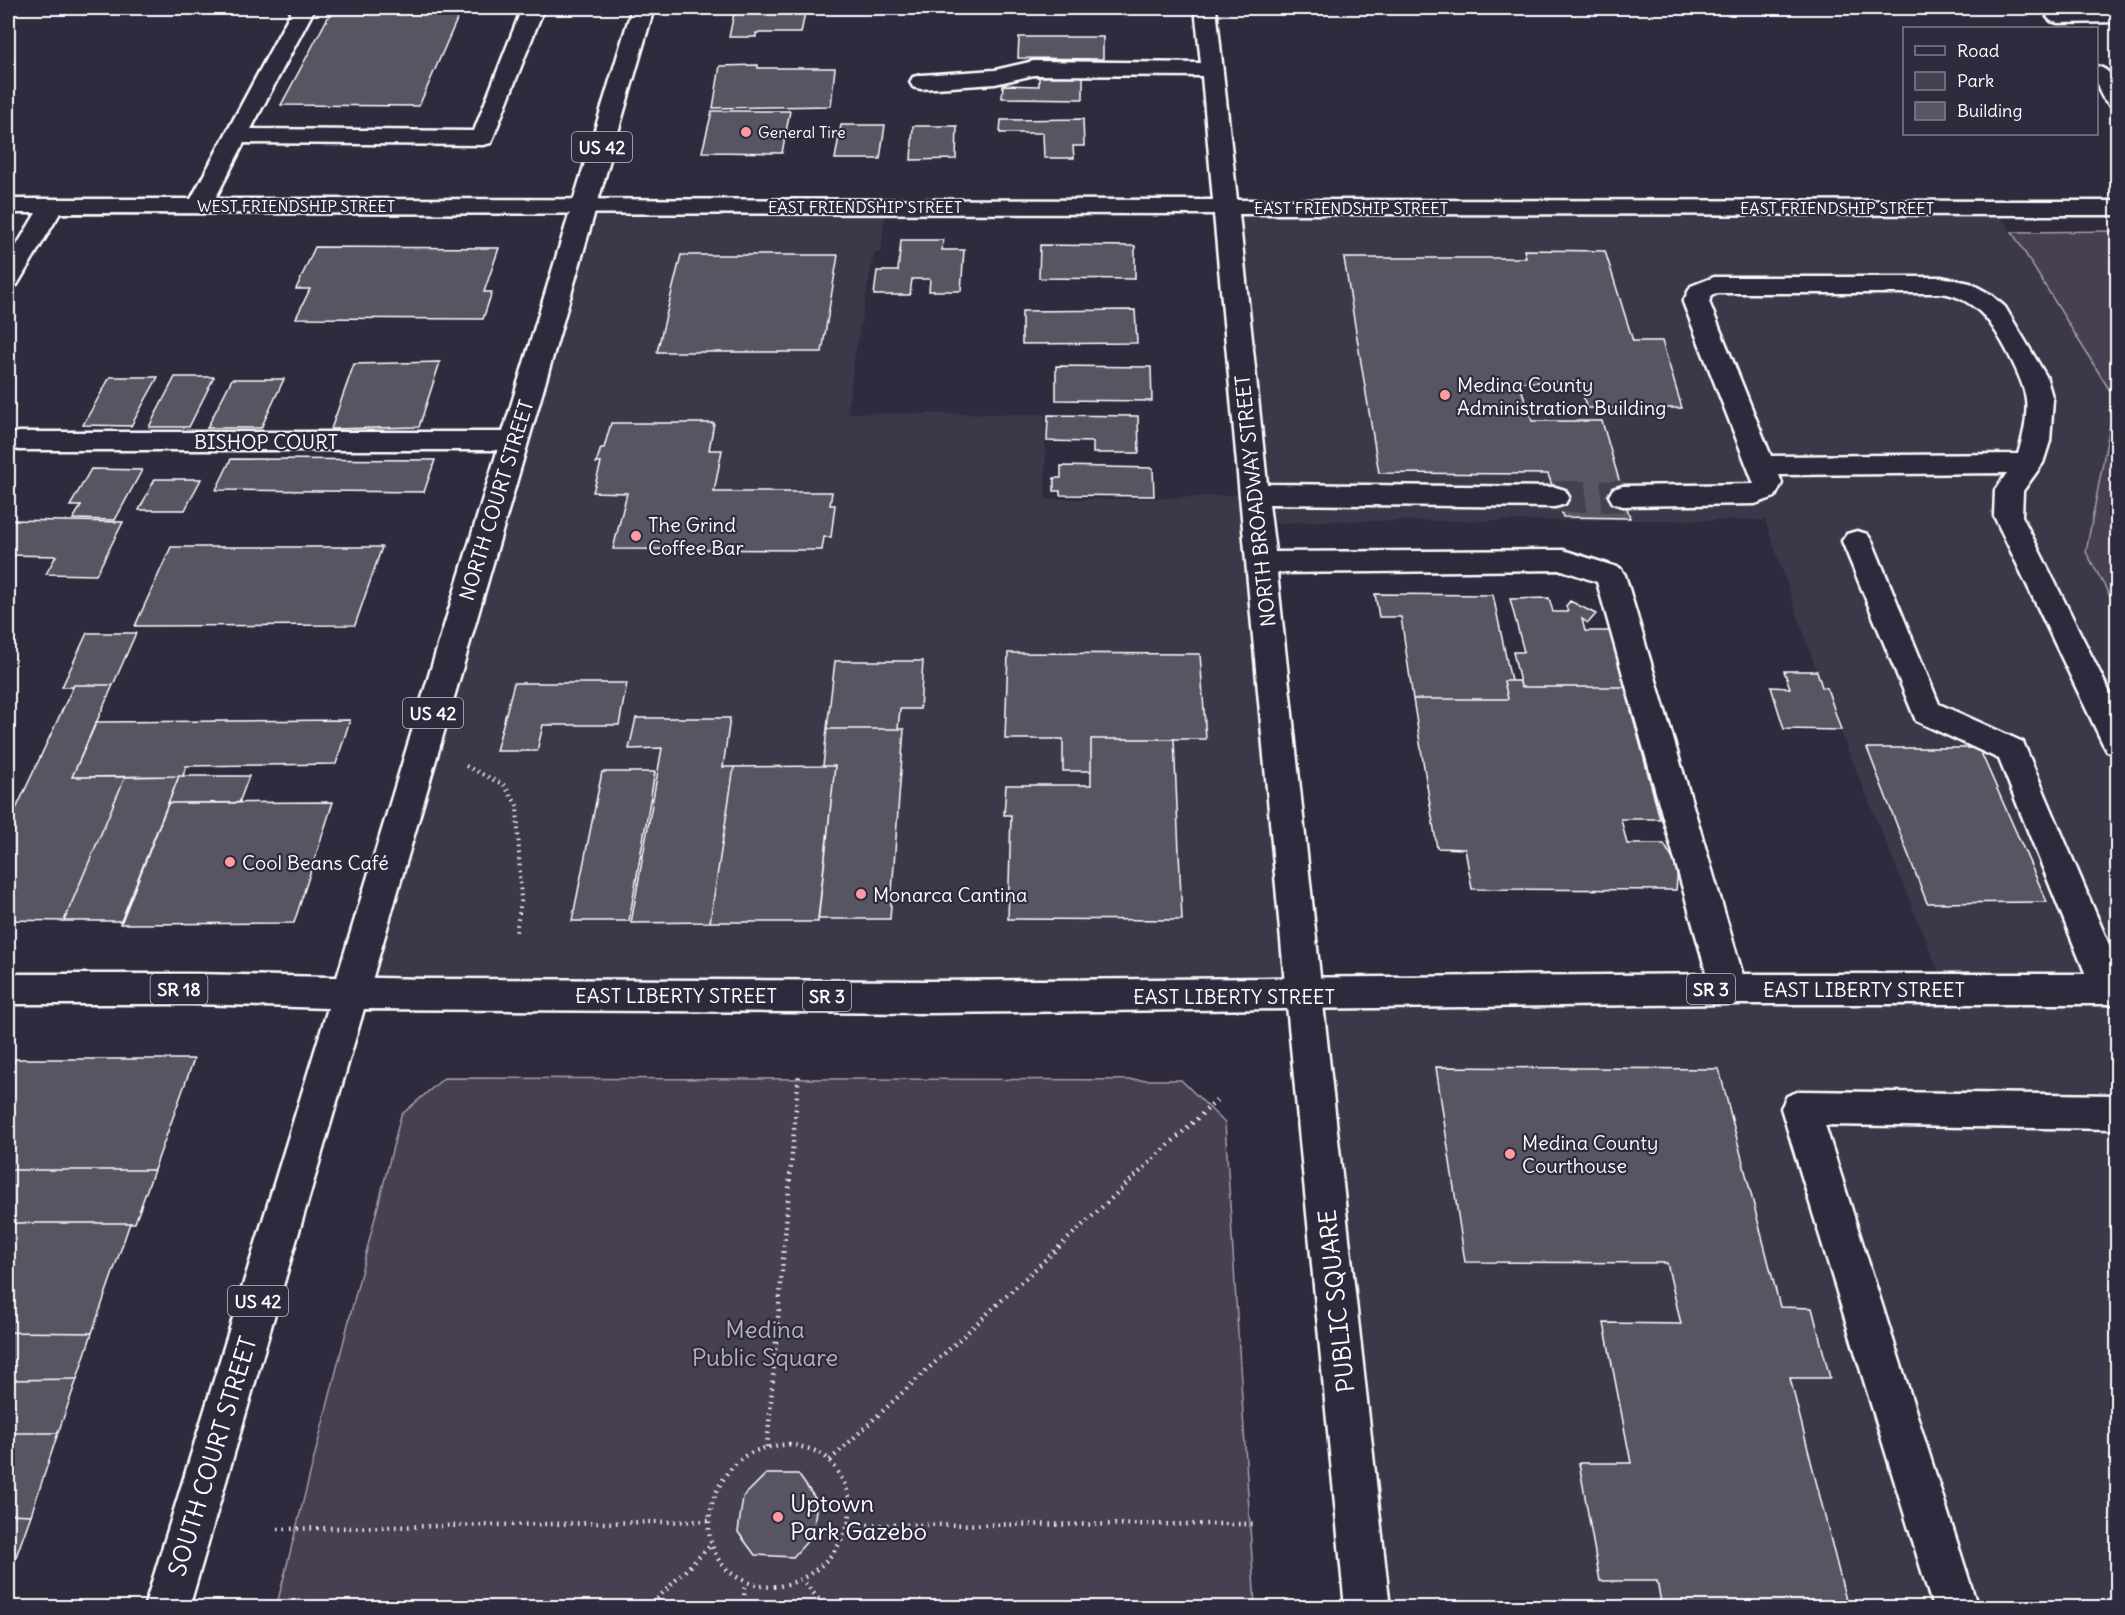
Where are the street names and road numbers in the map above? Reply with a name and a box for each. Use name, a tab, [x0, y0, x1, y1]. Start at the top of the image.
road number: US 42	[572, 132, 632, 162]
street label: WEST FRIENDSHIP STREET	[197, 196, 395, 216]
street label: EAST FRIENDSHIP STREET	[768, 197, 962, 217]
street label: EAST FRIENDSHIP STREET	[1254, 198, 1448, 218]
street label: EAST FRIENDSHIP STREET	[1740, 198, 1934, 218]
street label: NORTH BROADWAY STREET	[1229, 374, 1281, 628]
street label: NORTH COURT STREET	[454, 397, 538, 603]
street label: BISHOP COURT	[194, 429, 338, 454]
road number: US 42	[403, 698, 463, 728]
road number: SR 18	[150, 974, 207, 1004]
road number: SR 3	[1687, 974, 1735, 1004]
street label: EAST LIBERTY STREET	[1763, 977, 1965, 1002]
road number: SR 3	[803, 981, 851, 1011]
street label: EAST LIBERTY STREET	[575, 983, 777, 1008]
street label: EAST LIBERTY STREET	[1133, 984, 1335, 1009]
street label: PUBLIC SQUARE	[1311, 1208, 1361, 1394]
road number: US 42	[228, 1286, 288, 1316]
street label: SOUTH COURT STREET	[161, 1333, 263, 1579]

